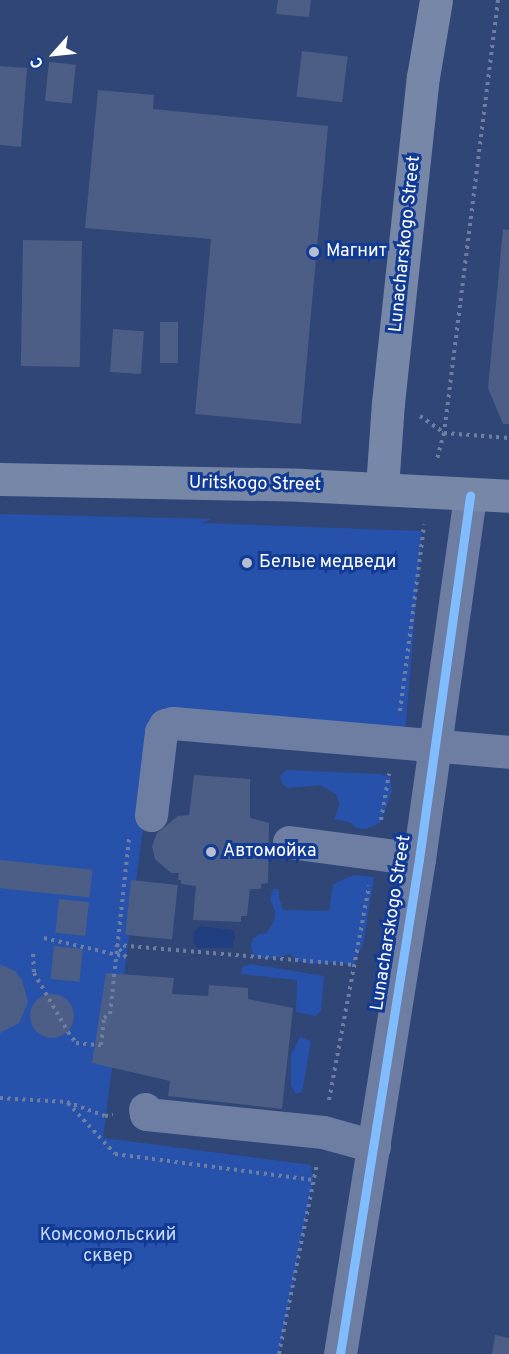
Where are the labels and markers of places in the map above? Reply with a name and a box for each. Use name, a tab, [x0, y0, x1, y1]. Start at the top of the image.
place label: Магнит	[326, 241, 387, 263]
marker: Магнит	[307, 245, 321, 259]
place label: Белые медведи	[259, 552, 396, 574]
marker: Белые медведи	[240, 556, 254, 570]
place label: Автомойка	[223, 841, 316, 863]
marker: Автомойка	[204, 845, 218, 859]

